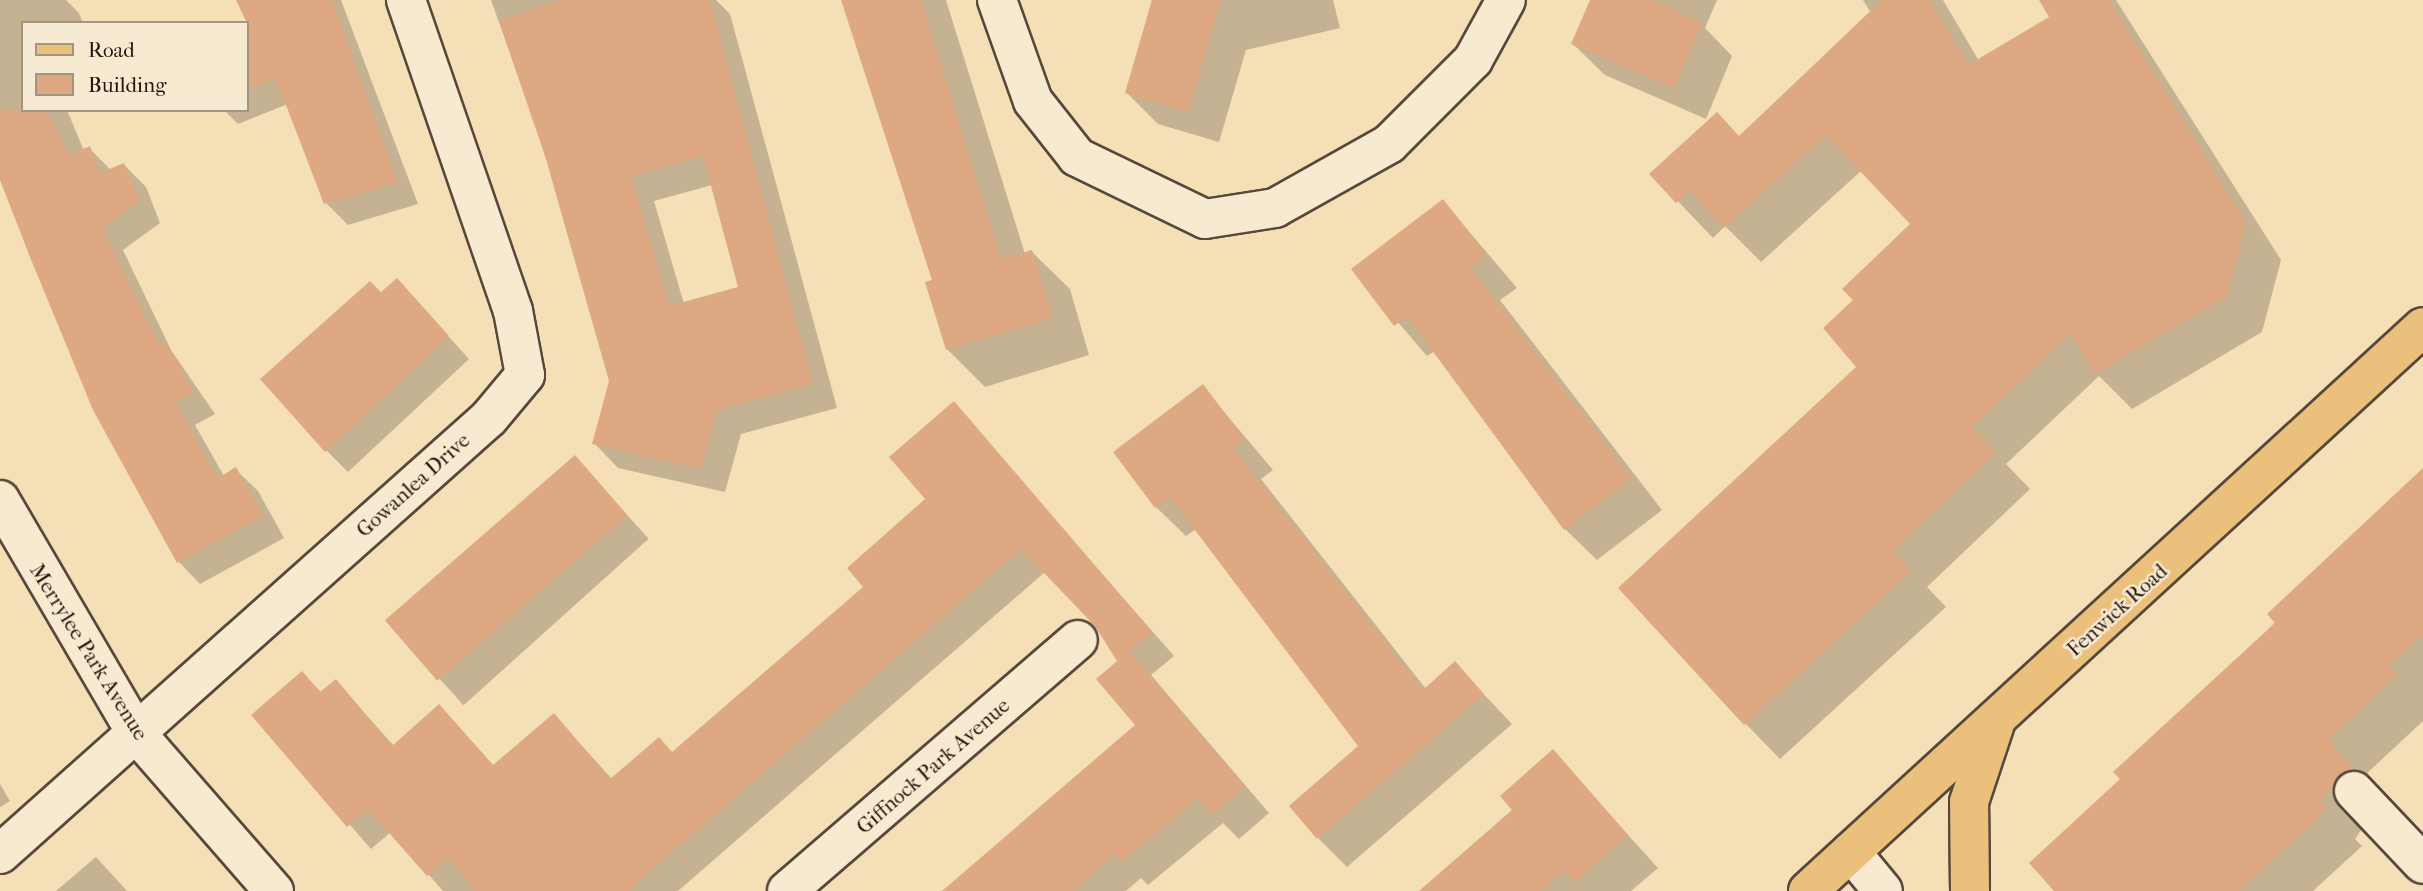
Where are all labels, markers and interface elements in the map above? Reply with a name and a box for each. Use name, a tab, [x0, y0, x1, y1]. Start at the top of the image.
legend	[21, 21, 248, 112]
text: Road	[88, 38, 135, 62]
text: Building	[88, 73, 166, 97]
street label: Gowanlea Drive	[351, 427, 475, 543]
street label: Fenwick Road	[2062, 558, 2172, 662]
street label: Merrylee Park Avenue	[24, 559, 154, 745]
street label: Giffnock Park Avenue	[851, 693, 1015, 839]

